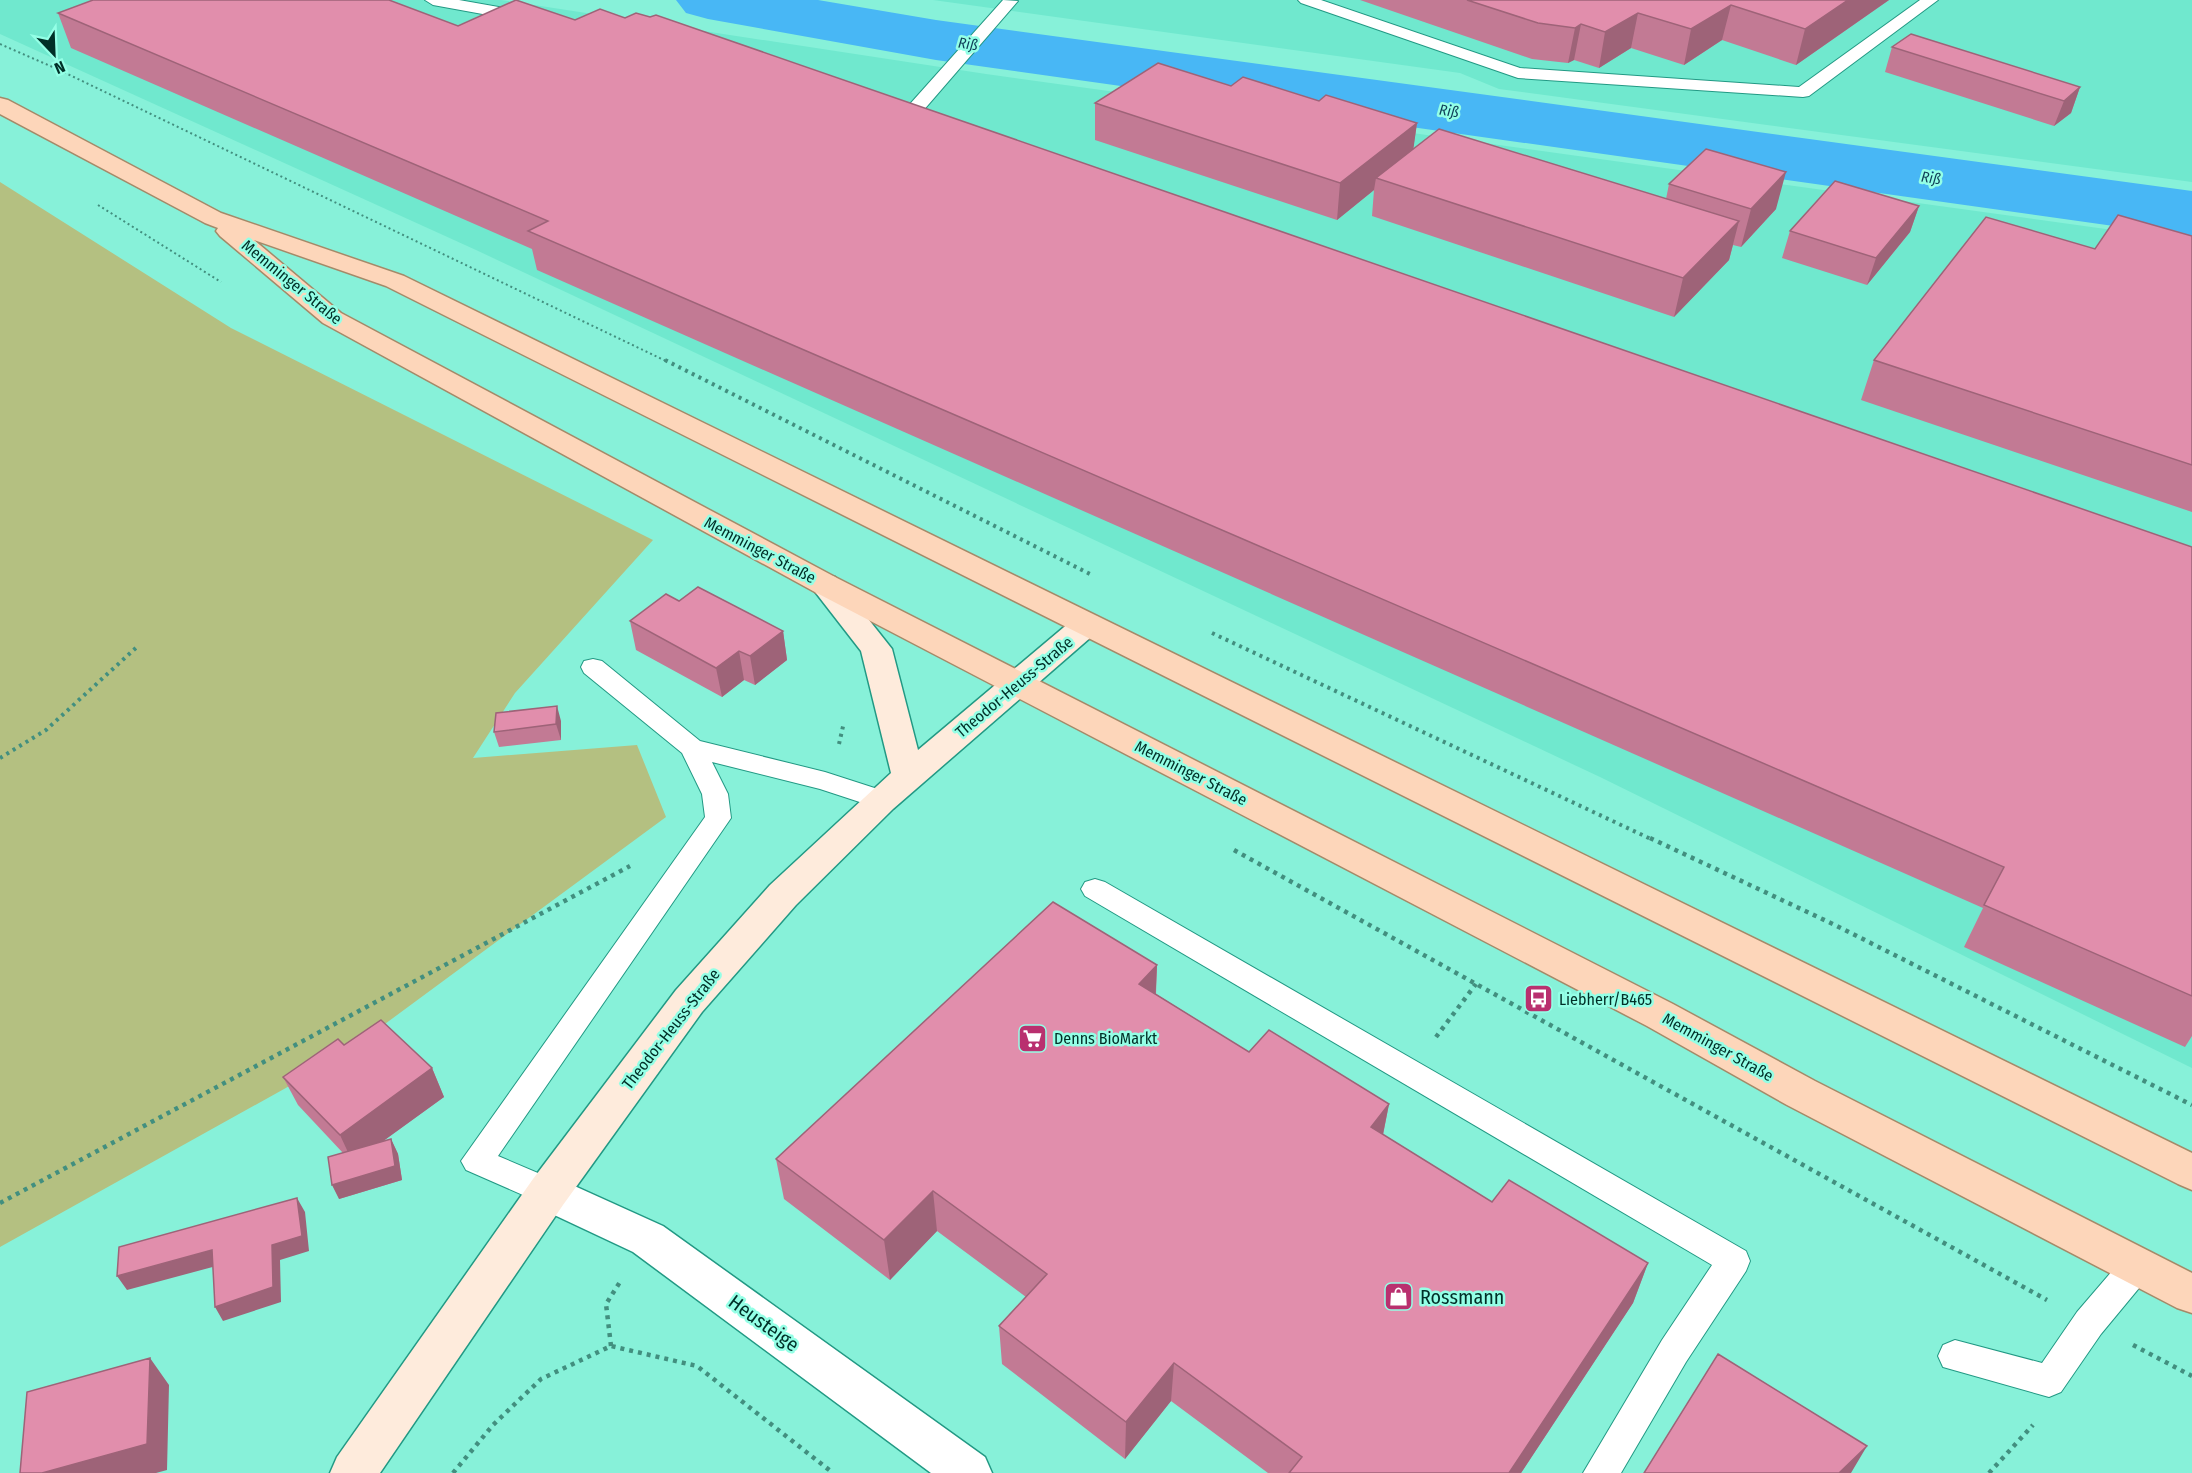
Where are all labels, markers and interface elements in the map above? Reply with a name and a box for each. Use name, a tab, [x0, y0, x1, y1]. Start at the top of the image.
north arrow	[24, 24, 84, 84]
water label: Riß	[957, 34, 979, 54]
text: N	[52, 57, 68, 78]
water label: Riß	[1438, 101, 1460, 121]
water label: Riß	[1920, 168, 1942, 188]
street label: Memminger Straße	[238, 236, 346, 328]
street label: Memminger Straße	[701, 513, 819, 587]
street label: Theodor-Heuss-Straße	[951, 632, 1077, 742]
street label: Memminger Straße	[1132, 737, 1250, 810]
street label: Theodor-Heuss-Straße	[618, 965, 724, 1093]
bus stop icon: Liebherr/B465	[1522, 983, 1554, 1015]
place label: Liebherr/B465	[1559, 990, 1652, 1009]
street label: Memminger Straße	[1659, 1009, 1777, 1085]
supermarket icon: Denns BioMarkt	[1017, 1022, 1049, 1054]
place label: Denns BioMarkt	[1054, 1029, 1158, 1048]
shop icon: Rossmann	[1383, 1281, 1415, 1313]
place label: Rossmann	[1420, 1285, 1504, 1309]
street label: Heusteige	[724, 1289, 804, 1357]

